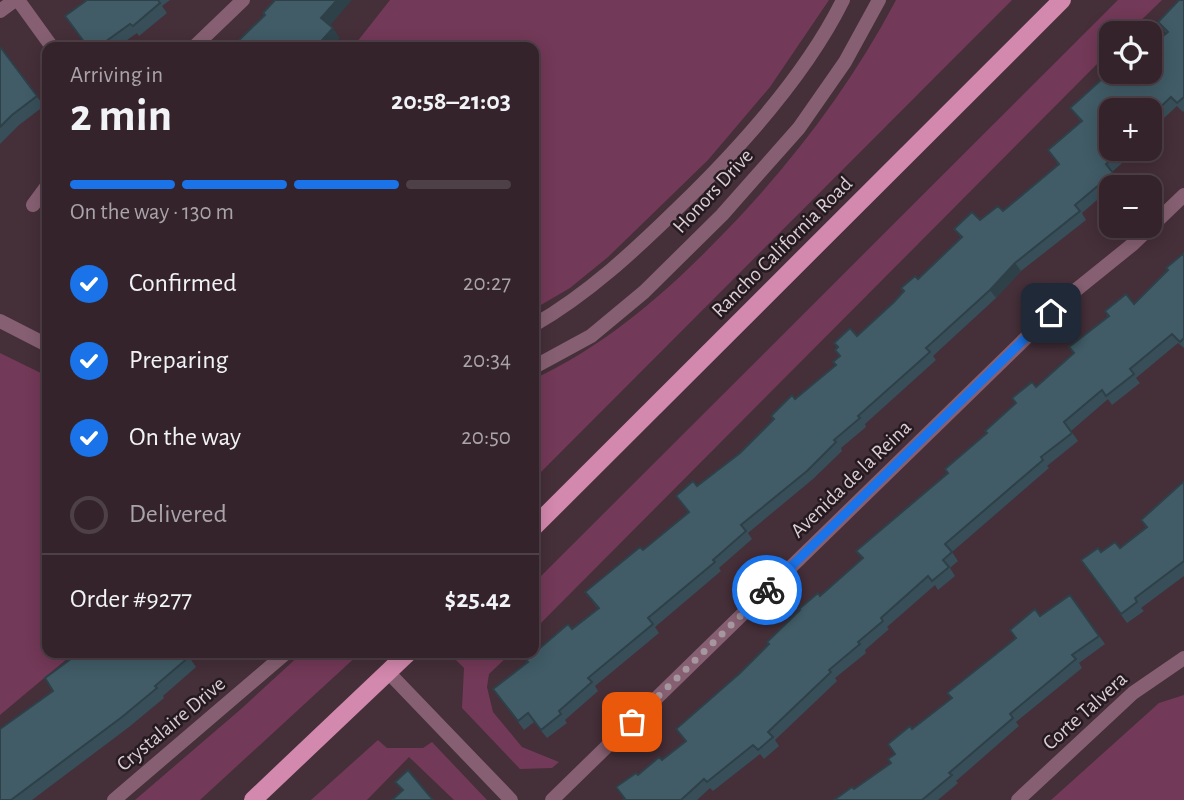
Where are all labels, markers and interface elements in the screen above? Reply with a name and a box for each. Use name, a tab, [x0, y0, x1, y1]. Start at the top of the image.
map controls	[1099, 21, 1162, 238]
button: locate	[1099, 21, 1162, 84]
text: Arriving in	[70, 64, 163, 87]
text: 20:58–21:03	[391, 88, 511, 114]
text: 2 min	[70, 93, 172, 139]
button: +	[1099, 98, 1162, 161]
street label: Honors Drive	[669, 145, 757, 237]
street label: Rancho California Road	[708, 173, 856, 321]
button: −	[1099, 175, 1162, 238]
text: On the way · 130 m	[70, 201, 234, 224]
icon: check	[70, 265, 108, 303]
text: Confirmed	[129, 270, 237, 296]
text: 20:27	[463, 272, 511, 295]
pin	[1021, 283, 1081, 343]
icon: home	[1032, 294, 1070, 332]
icon: check	[70, 342, 108, 380]
text: Preparing	[129, 347, 228, 373]
text: 20:34	[463, 349, 511, 372]
street label: Avenida de la Reina	[787, 416, 916, 542]
icon: check	[70, 419, 108, 457]
text: On the way	[129, 424, 241, 450]
text: 20:50	[461, 426, 511, 449]
text: Delivered	[129, 501, 227, 527]
courier	[732, 555, 802, 625]
icon: bike	[748, 571, 786, 609]
text: Order #9277	[70, 586, 192, 612]
text: $25.42	[445, 586, 511, 612]
street label: Corte Talvera	[1039, 668, 1131, 754]
street label: Crystalaire Drive	[113, 673, 229, 775]
pin	[602, 692, 662, 752]
icon: bag	[613, 703, 651, 741]

